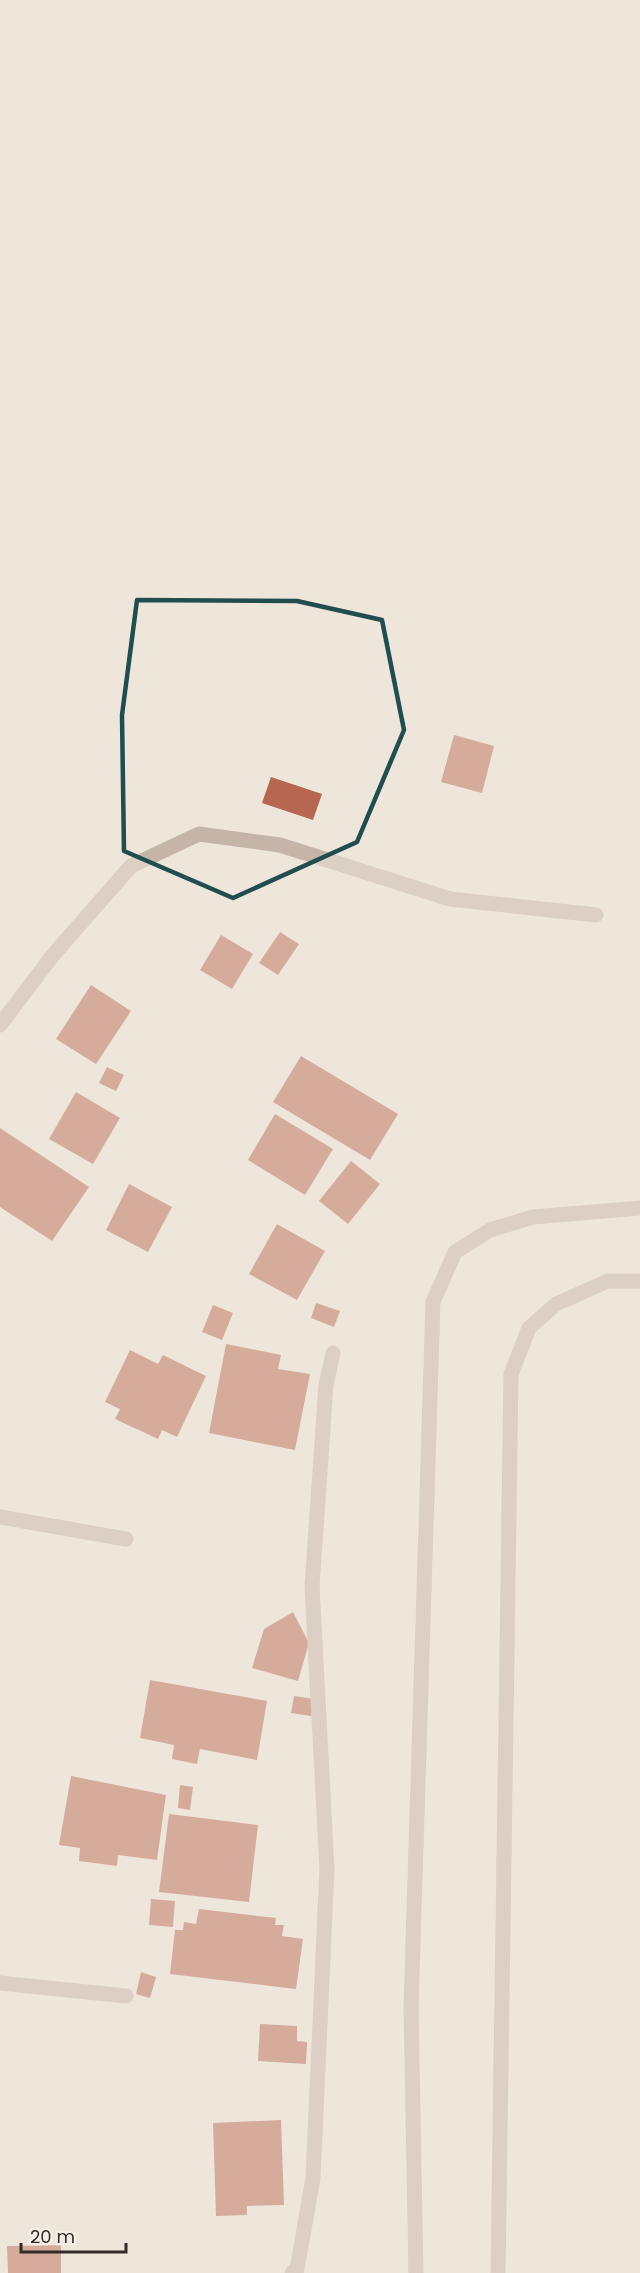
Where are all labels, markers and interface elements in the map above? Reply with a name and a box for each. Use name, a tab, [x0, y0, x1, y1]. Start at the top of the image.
scale bar	[21, 2216, 126, 2254]
text: 20 m	[30, 2224, 75, 2249]

